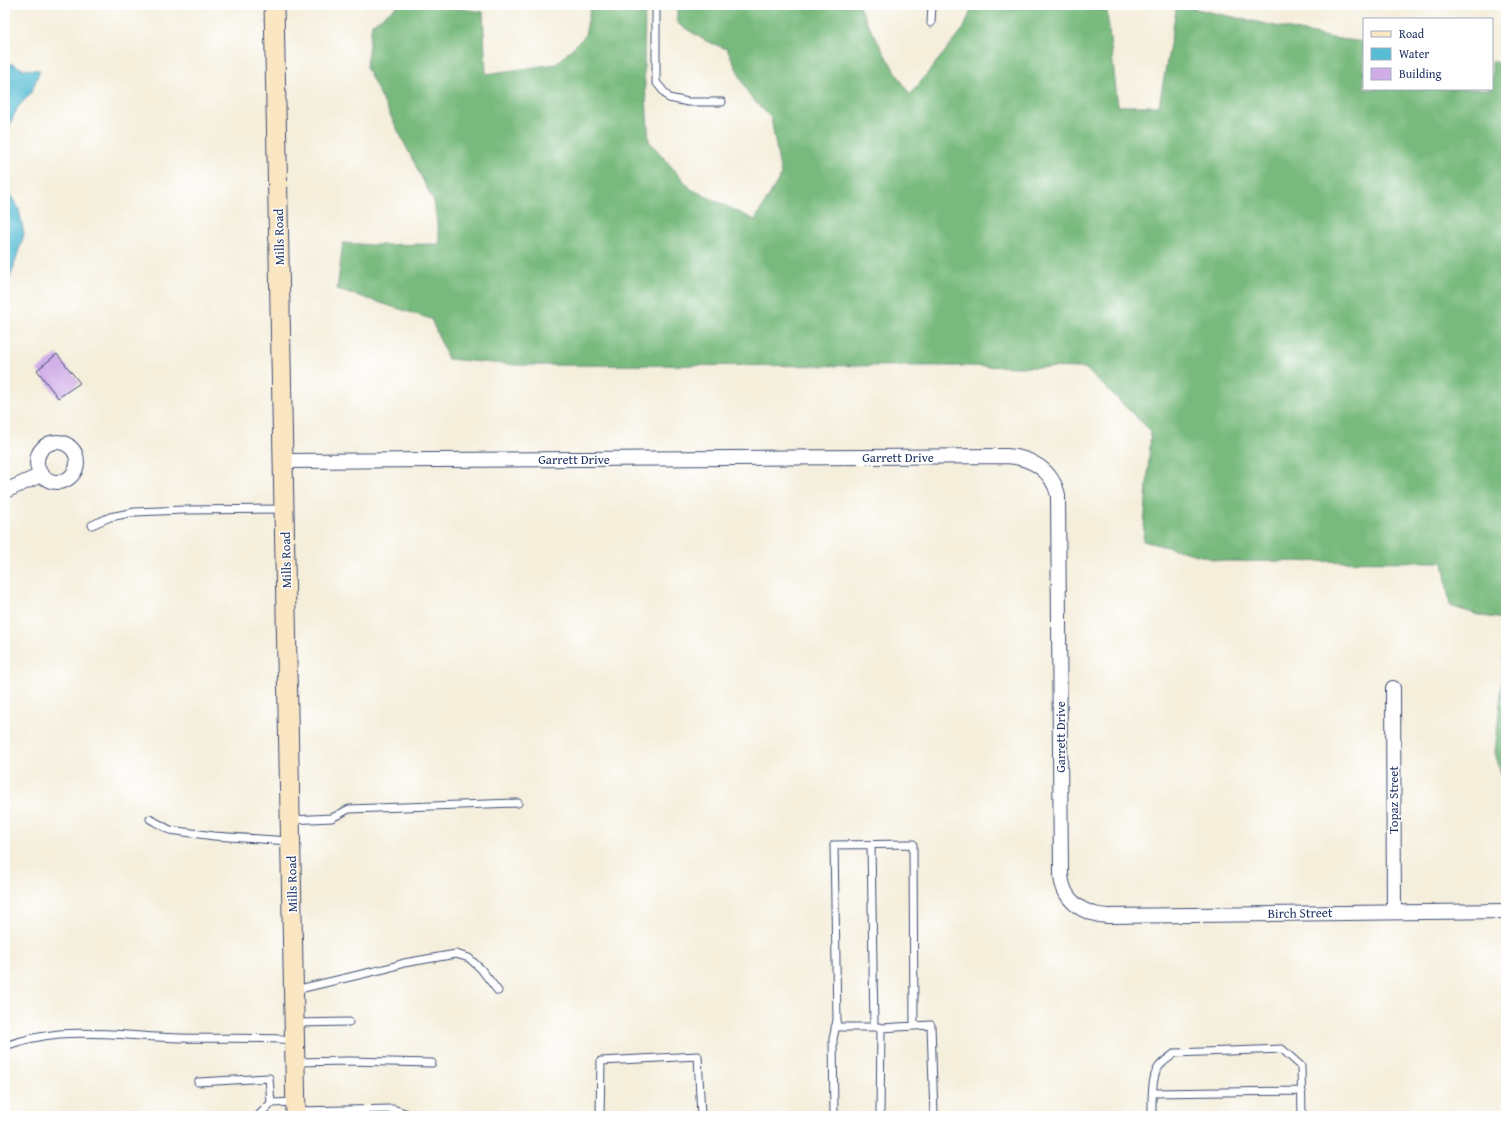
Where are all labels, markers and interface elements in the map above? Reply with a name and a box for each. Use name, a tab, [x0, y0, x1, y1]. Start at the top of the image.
legend	[1363, 18, 1493, 90]
text: Road	[1399, 25, 1425, 42]
text: Water	[1399, 45, 1429, 62]
text: Building	[1399, 65, 1442, 82]
street label: Mills Road	[269, 208, 289, 266]
street label: Garrett Drive	[862, 448, 934, 467]
street label: Garrett Drive	[538, 450, 610, 469]
street label: Mills Road	[276, 531, 296, 589]
street label: Garrett Drive	[1051, 701, 1070, 773]
street label: Topaz Street	[1384, 766, 1403, 834]
street label: Mills Road	[282, 855, 302, 913]
street label: Birch Street	[1267, 903, 1333, 923]

